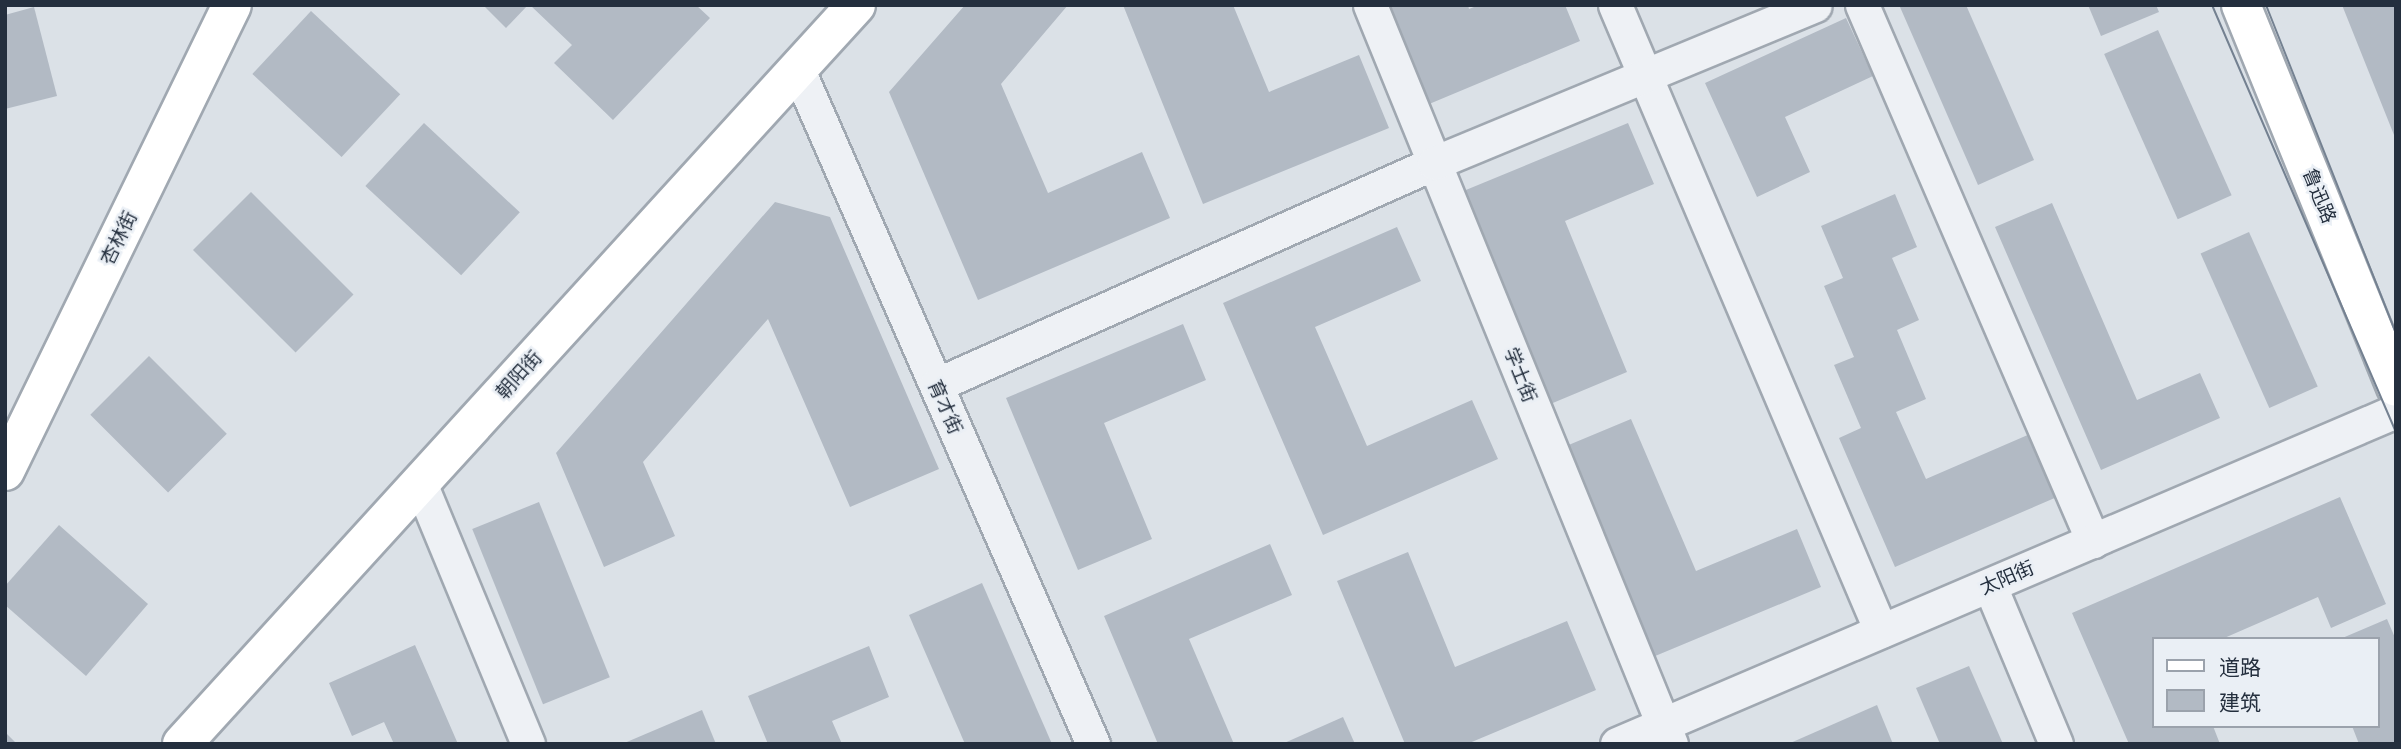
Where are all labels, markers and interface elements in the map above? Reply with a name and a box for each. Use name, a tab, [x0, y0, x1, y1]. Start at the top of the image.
street label: 鲁迅路	[2298, 165, 2340, 227]
street label: 杏林街	[96, 207, 142, 269]
street label: 学士街	[1499, 344, 1541, 406]
street label: 朝阳街	[491, 346, 547, 404]
street label: 育才街	[923, 376, 967, 438]
street label: 太阳街	[1976, 556, 2038, 600]
legend	[2152, 637, 2380, 728]
text: 道路	[2219, 654, 2261, 680]
text: 建筑	[2219, 689, 2261, 715]

